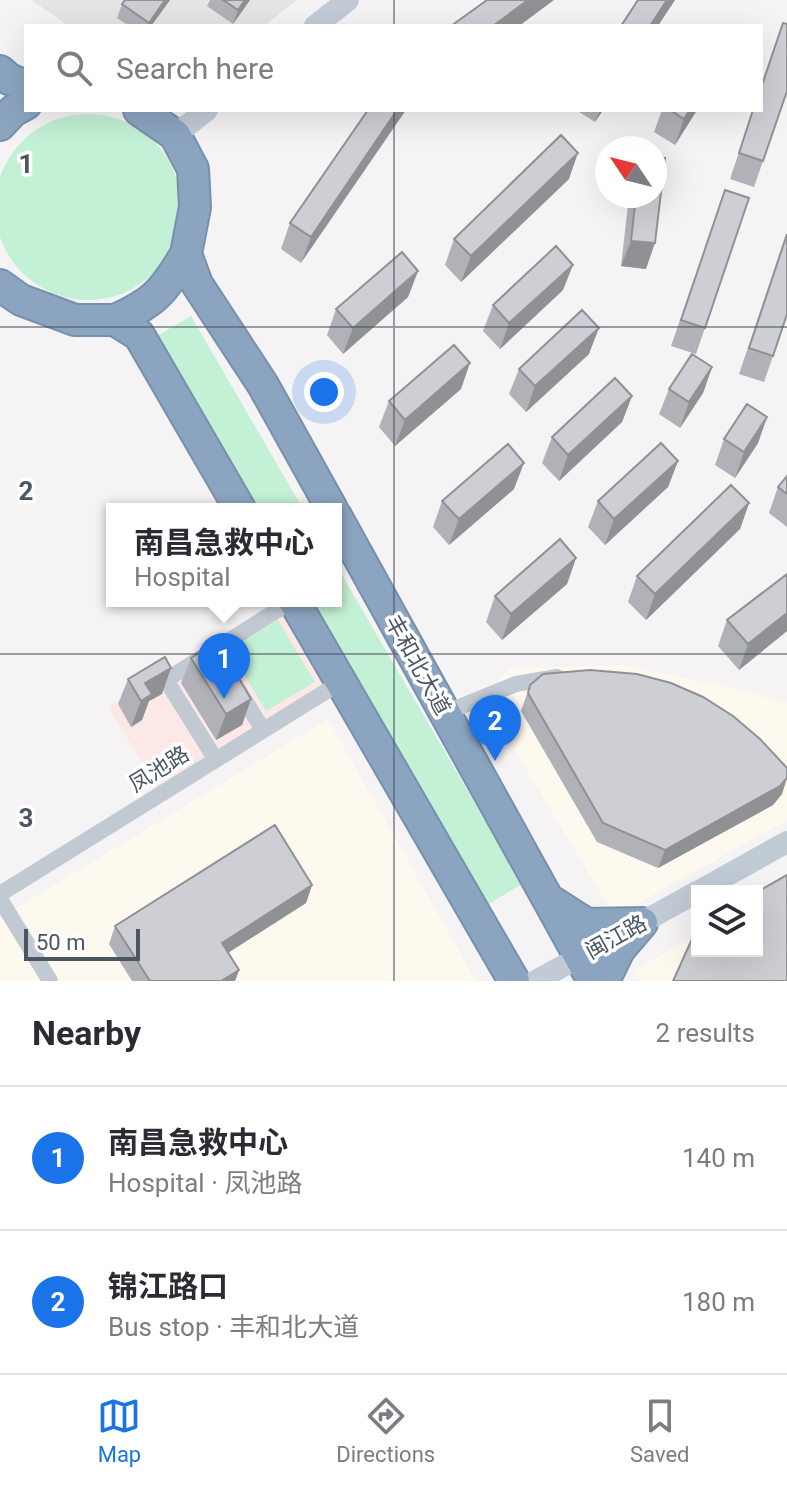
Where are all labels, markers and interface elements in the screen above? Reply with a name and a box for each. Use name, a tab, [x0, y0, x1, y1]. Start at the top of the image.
search box	[24, 24, 763, 112]
icon: search	[52, 46, 96, 90]
text: Search here	[116, 51, 274, 86]
north arrow	[595, 136, 667, 208]
text: 1	[19, 149, 33, 179]
your location	[304, 372, 344, 412]
text: 2	[19, 476, 33, 506]
popup	[106, 503, 342, 607]
text: 南昌急救中心	[134, 525, 314, 560]
text: Hospital	[134, 562, 231, 592]
street label: 丰和北大道	[380, 611, 456, 719]
pin: 1	[198, 633, 250, 699]
pin: 2	[469, 695, 521, 761]
street label: 凤池路	[124, 741, 194, 797]
text: 3	[19, 803, 33, 833]
map controls	[691, 885, 763, 957]
button: layers	[691, 885, 763, 957]
street label: 闽江路	[581, 910, 651, 964]
scale bar	[24, 925, 140, 961]
text: 50 m	[36, 930, 85, 955]
text: Nearby	[32, 1013, 141, 1053]
text: 2 results	[656, 1018, 755, 1048]
text: 南昌急救中心	[108, 1125, 288, 1160]
text: 1	[51, 1143, 65, 1173]
text: 140 m	[682, 1143, 755, 1173]
text: Hospital · 凤池路	[108, 1168, 302, 1198]
text: 锦江路口	[108, 1269, 228, 1304]
text: 2	[51, 1287, 65, 1317]
text: 180 m	[682, 1287, 755, 1317]
text: Bus stop · 丰和北大道	[108, 1312, 359, 1342]
tab: Map	[97, 1394, 141, 1467]
tab: Directions	[336, 1394, 435, 1467]
tab: Saved	[630, 1394, 690, 1467]

